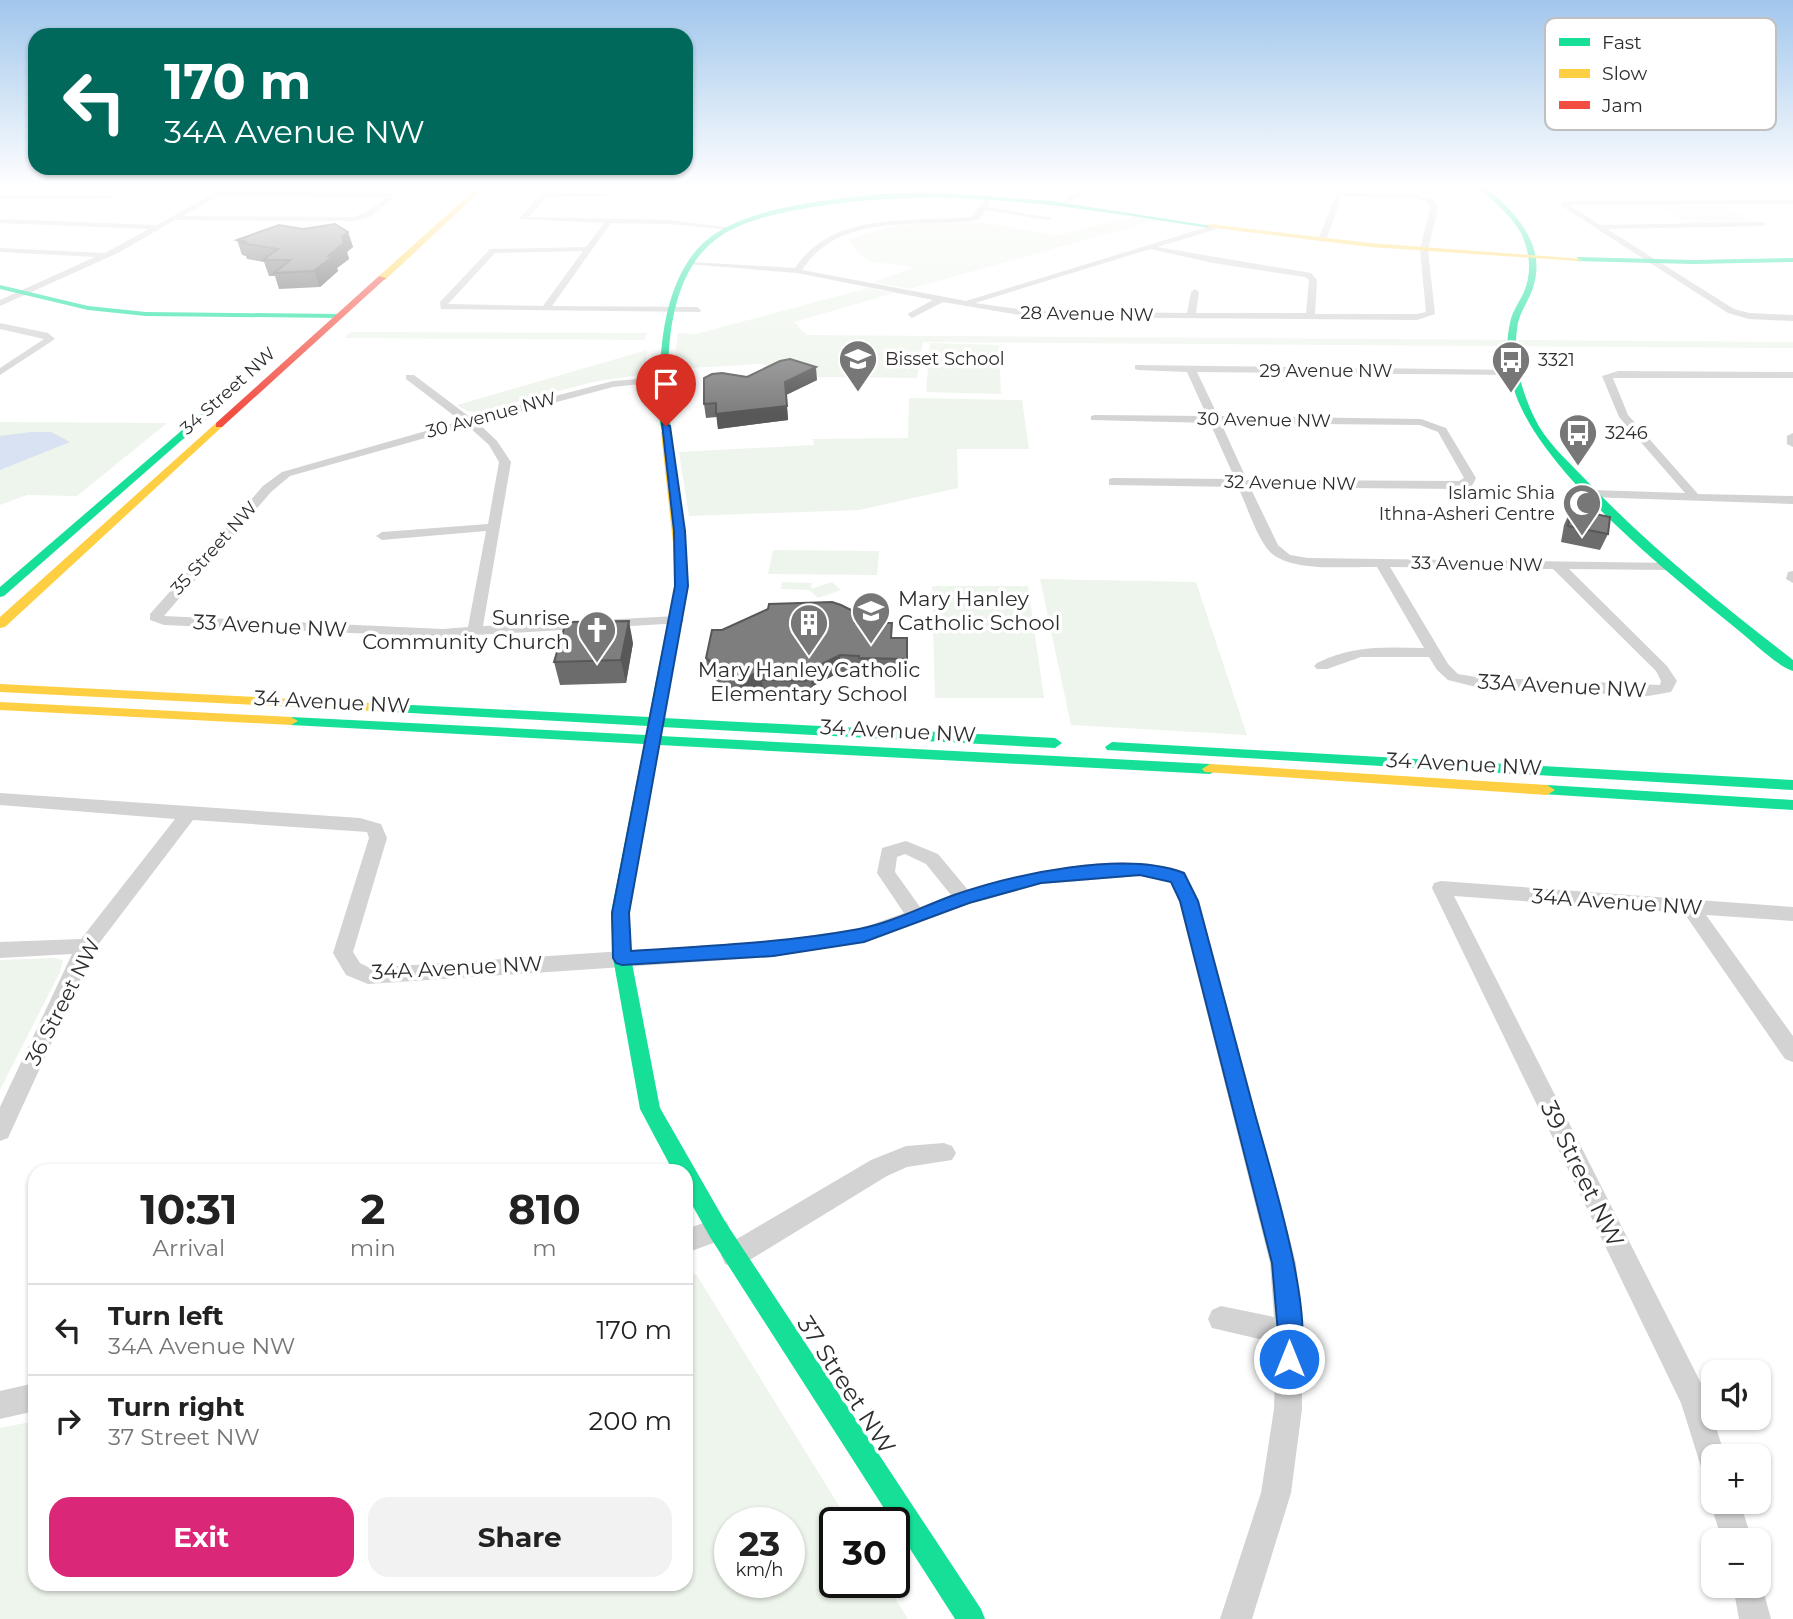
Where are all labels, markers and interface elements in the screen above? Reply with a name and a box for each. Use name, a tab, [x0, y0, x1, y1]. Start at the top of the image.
legend	[1545, 18, 1776, 130]
text: Fast	[1602, 31, 1642, 54]
text: 170 m	[164, 52, 311, 111]
icon: left	[49, 56, 140, 147]
text: Slow	[1602, 62, 1647, 85]
text: Jam	[1601, 94, 1643, 117]
text: 34A Avenue NW	[164, 112, 425, 151]
street label: 28 Avenue NW	[1020, 302, 1154, 326]
school or university icon: Bisset School	[837, 338, 879, 393]
bus stop icon: 3321	[1490, 339, 1532, 394]
street label: 34 Street NW	[176, 343, 280, 439]
place label: Bisset School	[885, 348, 1005, 370]
place label: 3321	[1538, 349, 1575, 371]
pin	[636, 354, 696, 426]
street label: 29 Avenue NW	[1260, 360, 1392, 382]
icon: arrive	[647, 365, 685, 403]
street label: 30 Avenue NW	[424, 387, 558, 443]
street label: 30 Avenue NW	[1197, 408, 1331, 432]
bus stop icon: 3246	[1557, 412, 1599, 467]
place label: 3246	[1605, 422, 1648, 444]
street label: 32 Avenue NW	[1224, 471, 1356, 495]
place label: Islamic Shia Ithna-Asheri Centre	[1379, 482, 1555, 525]
mosque icon: Islamic Shia Ithna-Asheri Centre	[1561, 482, 1603, 537]
street label: 35 Street NW	[166, 497, 262, 599]
street label: 33 Avenue NW	[1411, 552, 1543, 576]
place label: Mary Hanley Catholic School	[898, 586, 1060, 635]
school or university icon: Mary Hanley Catholic School	[850, 590, 892, 645]
building icon: Mary Hanley Catholic Elementary School	[788, 602, 830, 657]
place label: Sunrise Community Church	[362, 605, 570, 654]
street label: 33 Avenue NW	[193, 609, 348, 642]
church icon: Sunrise Community Church	[576, 609, 618, 664]
place label: Mary Hanley Catholic Elementary School	[698, 657, 920, 706]
street label: 33A Avenue NW	[1477, 669, 1647, 702]
street label: 34 Avenue NW	[253, 685, 411, 718]
street label: 34 Avenue NW	[819, 714, 977, 747]
street label: 34 Avenue NW	[1385, 747, 1543, 780]
street label: 34A Avenue NW	[1531, 883, 1703, 920]
street label: 36 Street NW	[20, 934, 105, 1069]
street label: 34A Avenue NW	[371, 951, 543, 984]
street label: 39 Street NW	[1535, 1096, 1630, 1252]
text: 10:31	[140, 1183, 238, 1235]
text: 2	[360, 1183, 385, 1235]
text: 810	[508, 1183, 581, 1235]
text: Arrival	[153, 1234, 225, 1262]
text: min	[350, 1234, 396, 1262]
text: m	[532, 1234, 557, 1262]
text: Turn left	[108, 1300, 224, 1332]
street label: 37 Street NW	[791, 1310, 902, 1459]
icon: left	[49, 1311, 87, 1349]
text: 170 m	[596, 1314, 672, 1346]
position arrow	[1252, 1322, 1326, 1396]
text: 34A Avenue NW	[108, 1332, 295, 1360]
map controls	[1701, 1360, 1771, 1598]
button: sound	[1701, 1360, 1771, 1430]
text: Turn right	[108, 1391, 244, 1423]
icon: right	[49, 1402, 87, 1440]
text: 200 m	[588, 1405, 672, 1437]
text: 37 Street NW	[108, 1423, 260, 1451]
button: +	[1701, 1444, 1771, 1514]
button: Exit	[49, 1497, 354, 1577]
button: Share	[368, 1497, 672, 1577]
speed limit sign: 30	[819, 1507, 910, 1598]
text: 23	[739, 1522, 780, 1565]
button: −	[1701, 1528, 1771, 1598]
text: km/h	[735, 1559, 784, 1581]

